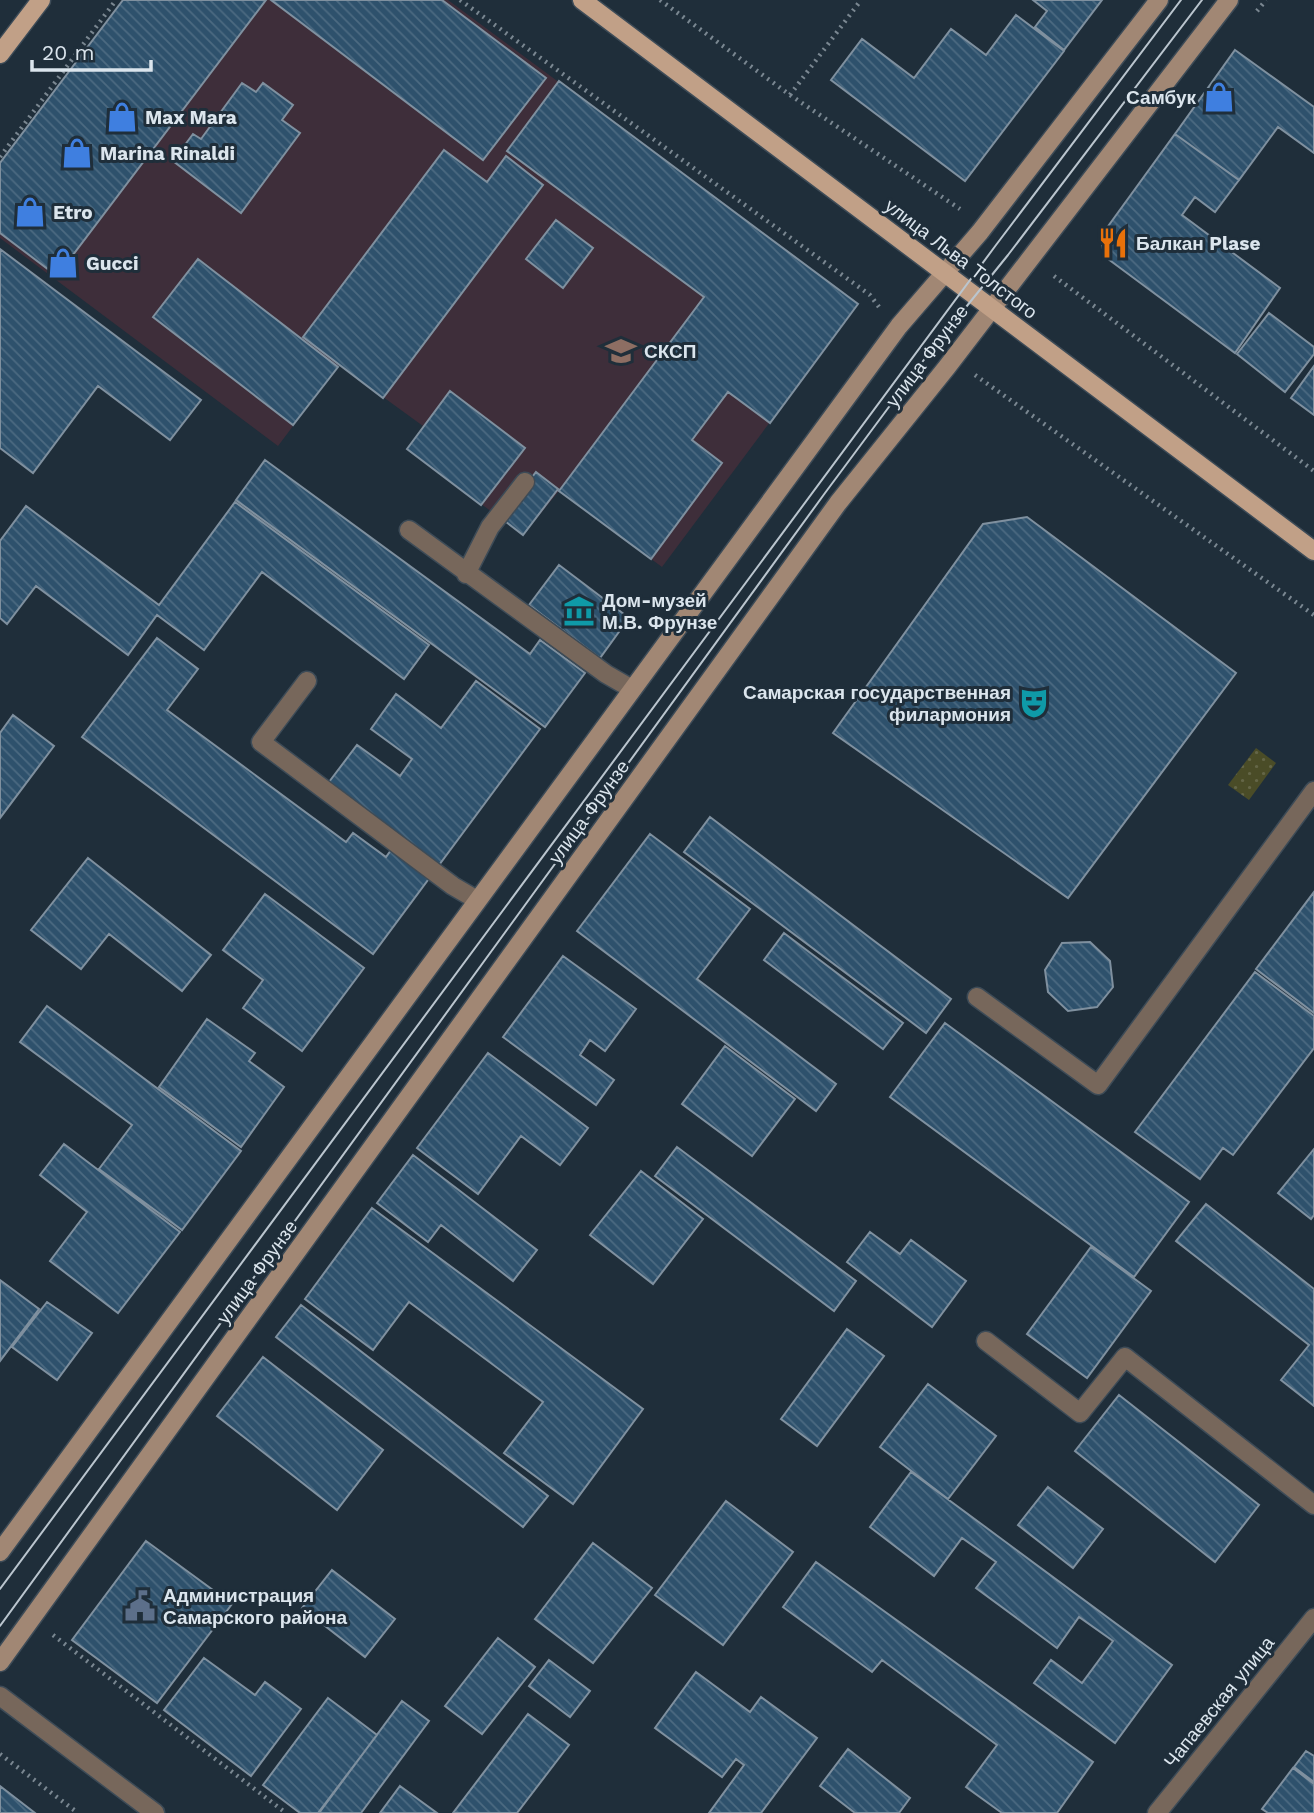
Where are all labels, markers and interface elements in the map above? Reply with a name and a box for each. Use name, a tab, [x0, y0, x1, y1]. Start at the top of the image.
scale bar	[32, 28, 150, 72]
text: 20 m	[42, 40, 94, 65]
shop icon: Самбук	[1202, 80, 1236, 114]
place label: Самбук	[1126, 86, 1196, 109]
shop icon: Max Mara	[105, 100, 139, 134]
place label: Max Mara	[145, 106, 237, 129]
shop icon: Marina Rinaldi	[60, 136, 94, 170]
place label: Marina Rinaldi	[100, 142, 235, 165]
street label: улица Льва Толстого	[880, 194, 1042, 324]
shop icon: Etro	[13, 195, 47, 229]
place label: Etro	[53, 201, 93, 224]
restaurant icon: Балкан Plase	[1096, 226, 1130, 260]
place label: Балкан Plase	[1136, 232, 1260, 255]
shop icon: Gucci	[46, 246, 80, 280]
place label: Gucci	[86, 252, 139, 275]
street label: улица Фрунзе	[881, 300, 973, 412]
school or university icon: СКСП	[604, 334, 638, 368]
place label: СКСП	[644, 340, 696, 363]
place label: Дом-музей М.В. Фрунзе	[602, 589, 717, 634]
museum icon: Дом-музей М.В. Фрунзе	[562, 594, 596, 628]
place label: Самарская государственная филармония	[743, 681, 1011, 726]
theatre icon: Самарская государственная филармония	[1017, 686, 1051, 720]
street label: улица Фрунзе	[544, 756, 634, 868]
street label: улица Фрунзе	[212, 1216, 302, 1328]
place label: Администрация Самарского района	[163, 1584, 348, 1629]
public building icon: Администрация Самарского района	[123, 1589, 157, 1623]
street label: Чапаевская улица	[1159, 1631, 1279, 1772]

